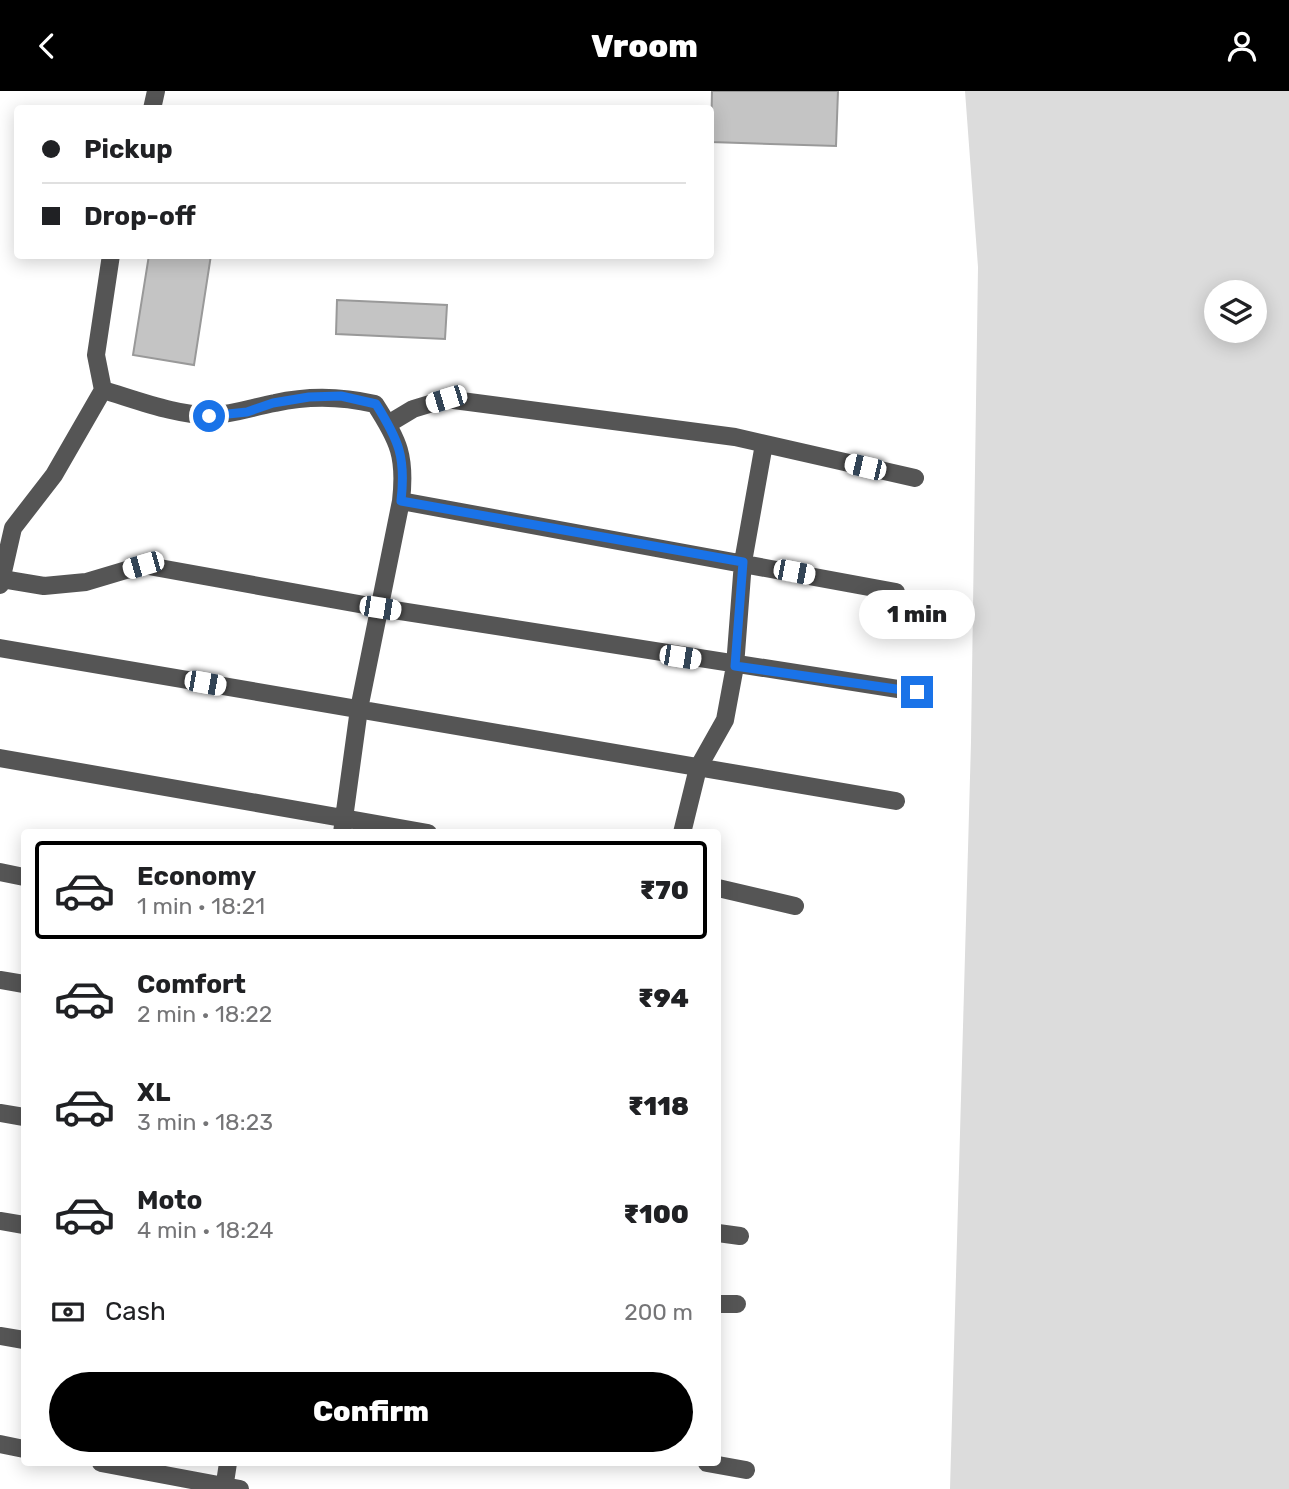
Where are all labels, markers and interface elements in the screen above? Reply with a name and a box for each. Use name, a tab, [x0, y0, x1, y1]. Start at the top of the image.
icon: back	[28, 27, 66, 65]
text: Vroom	[591, 27, 698, 65]
icon: person	[1223, 27, 1261, 65]
text: Pickup	[84, 134, 173, 165]
text: Drop-off	[84, 201, 196, 232]
map controls	[1204, 280, 1267, 343]
button: layers	[1204, 280, 1267, 343]
car	[423, 383, 470, 415]
route start	[193, 400, 225, 432]
car	[843, 452, 888, 482]
car	[120, 549, 167, 581]
car	[772, 558, 817, 586]
callout: 1 min	[859, 591, 975, 639]
car	[358, 594, 403, 622]
text: 1 min	[887, 600, 947, 628]
car	[658, 643, 703, 671]
car	[183, 669, 228, 697]
route end	[901, 676, 933, 708]
icon: car	[53, 859, 116, 922]
text: Economy	[137, 861, 256, 892]
text: ₹70	[639, 875, 689, 906]
text: 1 min · 18:21	[137, 892, 265, 920]
icon: car	[53, 967, 116, 1030]
text: Comfort	[137, 969, 246, 1000]
text: ₹94	[638, 983, 689, 1014]
text: 2 min · 18:22	[137, 1000, 272, 1028]
icon: car	[53, 1075, 116, 1138]
text: XL	[137, 1077, 170, 1108]
text: ₹118	[628, 1091, 689, 1122]
text: 3 min · 18:23	[137, 1108, 273, 1136]
icon: car	[53, 1183, 116, 1246]
text: Moto	[137, 1185, 202, 1216]
text: ₹100	[623, 1199, 689, 1230]
text: 4 min · 18:24	[137, 1216, 274, 1244]
icon: cash	[49, 1293, 87, 1331]
text: Cash	[105, 1296, 166, 1327]
text: 200 m	[624, 1298, 693, 1326]
button: Confirm	[49, 1372, 693, 1452]

